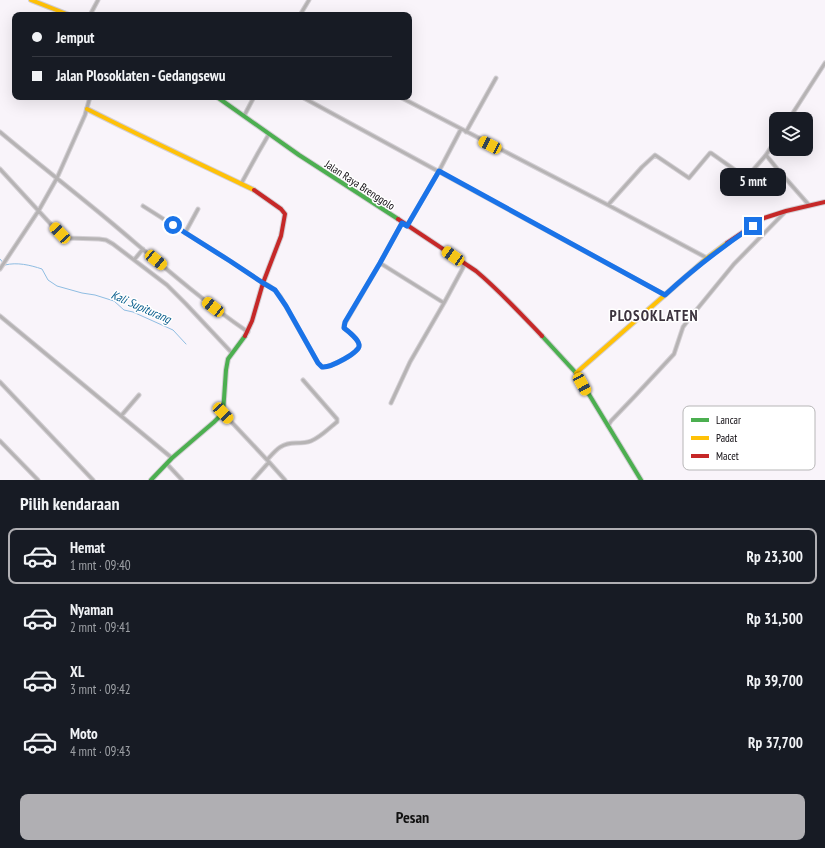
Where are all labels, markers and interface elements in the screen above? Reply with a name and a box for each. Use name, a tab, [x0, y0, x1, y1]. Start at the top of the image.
text: Jemput	[56, 28, 94, 47]
text: Jalan Plosoklaten - Gedangsewu	[56, 66, 225, 85]
map controls	[769, 112, 813, 156]
button: layers	[769, 112, 813, 156]
car	[477, 134, 503, 156]
street label: Jalan Raya Brenggolo	[321, 157, 398, 213]
callout: 5 mnt	[720, 168, 786, 196]
text: 5 mnt	[739, 173, 767, 190]
route start	[164, 216, 182, 234]
route end	[744, 217, 762, 235]
car	[47, 220, 73, 246]
car	[440, 244, 466, 268]
car	[143, 248, 169, 272]
water label: Kali Supiturang	[109, 287, 174, 327]
car	[200, 295, 226, 319]
district label: PLOSOKLATEN	[609, 306, 699, 325]
car	[571, 371, 593, 397]
car	[210, 400, 236, 426]
legend	[683, 406, 815, 470]
text: Lancar	[716, 413, 741, 427]
text: Padat	[716, 431, 737, 445]
text: Macet	[716, 449, 739, 463]
text: Pilih kendaraan	[20, 492, 120, 515]
icon: car	[22, 538, 58, 574]
text: Hemat	[70, 538, 105, 557]
text: Rp 23,300	[747, 547, 803, 566]
text: 1 mnt · 09:40	[70, 557, 131, 574]
icon: car	[22, 600, 58, 636]
text: Nyaman	[70, 600, 113, 619]
text: Rp 31,500	[747, 609, 803, 628]
text: 2 mnt · 09:41	[70, 619, 131, 636]
icon: car	[22, 662, 58, 698]
text: XL	[70, 662, 84, 681]
text: Rp 39,700	[747, 671, 803, 690]
text: 3 mnt · 09:42	[70, 681, 131, 698]
icon: car	[22, 724, 58, 760]
text: Moto	[70, 724, 98, 743]
text: Rp 37,700	[748, 733, 803, 752]
text: 4 mnt · 09:43	[70, 743, 131, 760]
button: Pesan	[20, 794, 805, 840]

